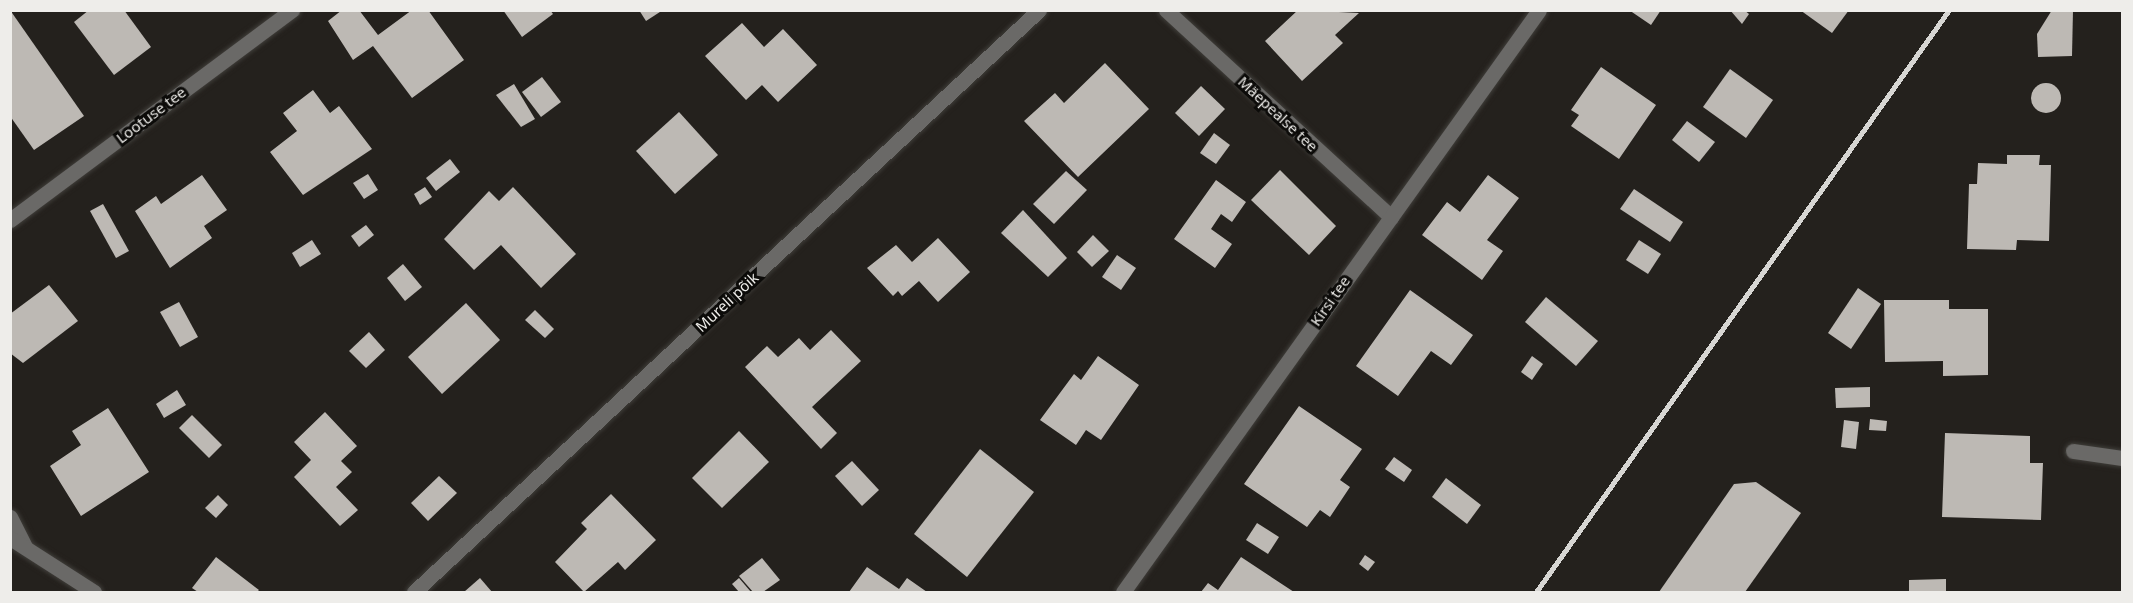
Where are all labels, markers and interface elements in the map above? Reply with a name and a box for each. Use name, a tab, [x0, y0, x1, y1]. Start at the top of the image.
street label: Mäepealse tee	[1234, 73, 1322, 155]
street label: Lootuse tee	[113, 83, 189, 147]
street label: Mureli põik	[692, 268, 762, 336]
street label: Kirsi tee	[1306, 273, 1354, 329]

